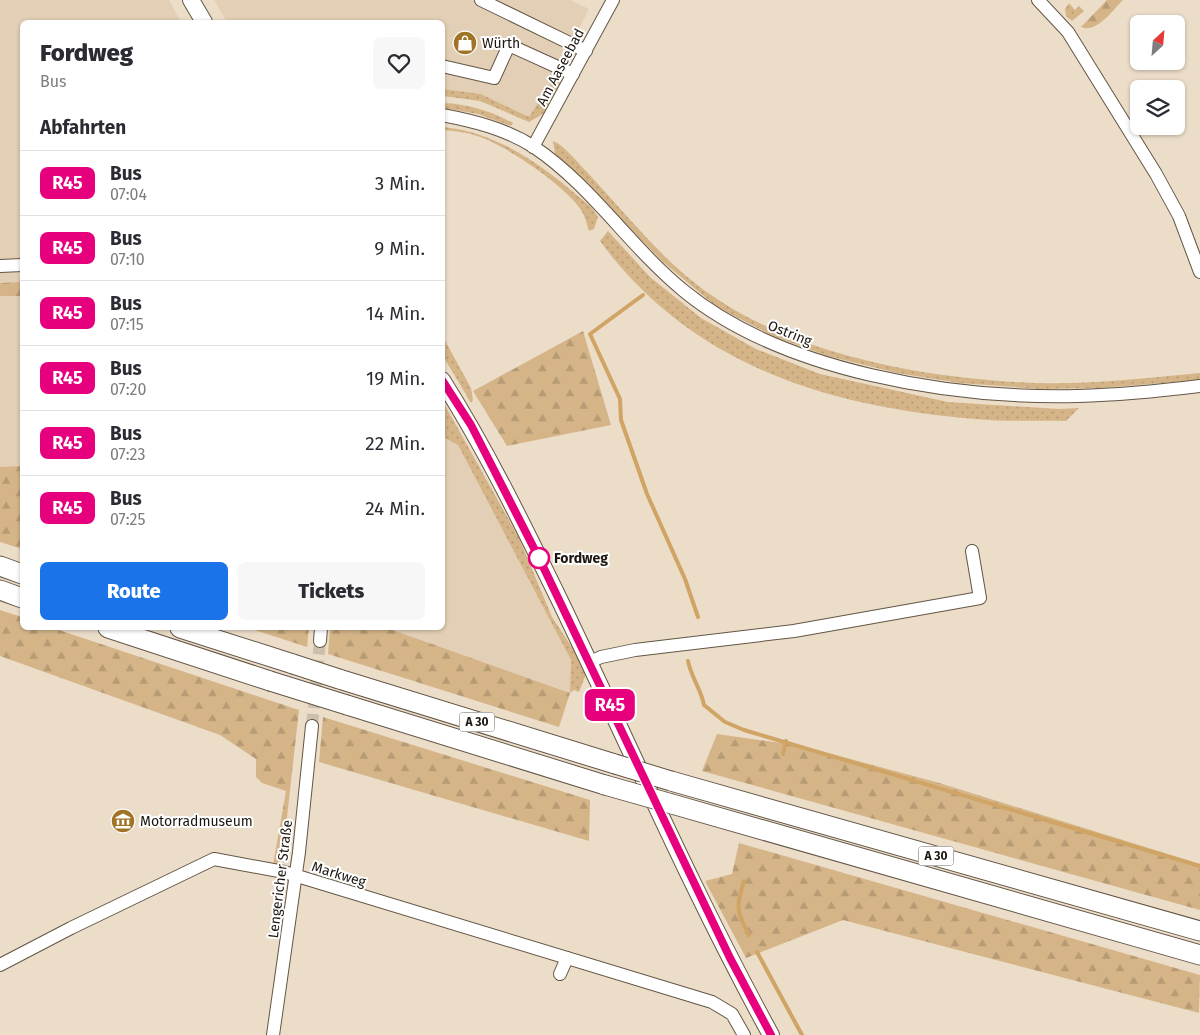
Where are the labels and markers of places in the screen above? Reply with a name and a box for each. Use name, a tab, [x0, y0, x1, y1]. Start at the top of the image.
shop icon: Würth	[452, 30, 478, 56]
place label: Würth	[482, 35, 520, 52]
marker: Fordweg	[528, 547, 550, 569]
place label: Fordweg	[554, 550, 608, 567]
museum icon: Motorradmuseum	[110, 808, 136, 834]
place label: Motorradmuseum	[140, 813, 253, 830]

